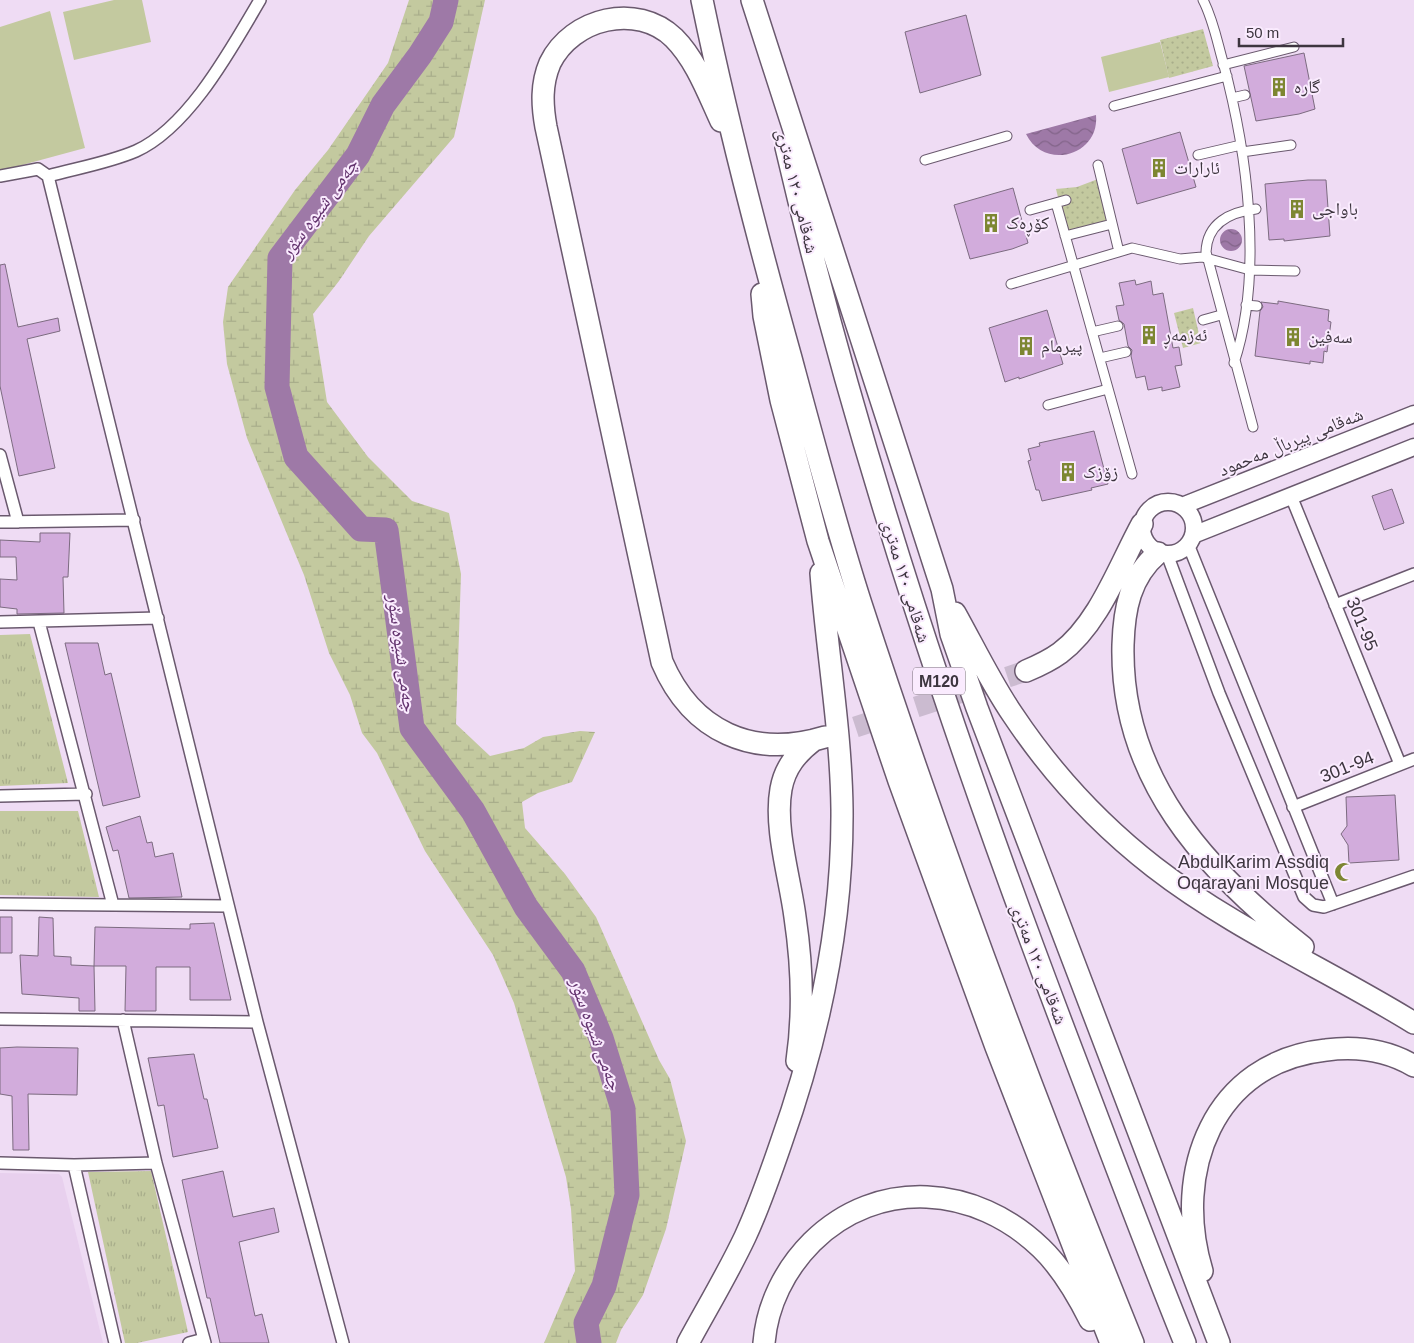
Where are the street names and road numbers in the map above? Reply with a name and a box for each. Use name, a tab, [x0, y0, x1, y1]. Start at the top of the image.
street label: شەقامی ١٢٠ مەتری	[771, 127, 822, 256]
street label: شەقامی پیرباڵ مەحمود	[1216, 404, 1367, 481]
street label: شەقامی ١٢٠ مەتری	[877, 517, 934, 645]
street label: 301-95	[1342, 594, 1382, 654]
road number: M120	[913, 668, 965, 694]
street label: 301-94	[1317, 747, 1377, 787]
street label: شەقامی ١٢٠ مەتری	[1006, 901, 1071, 1028]

